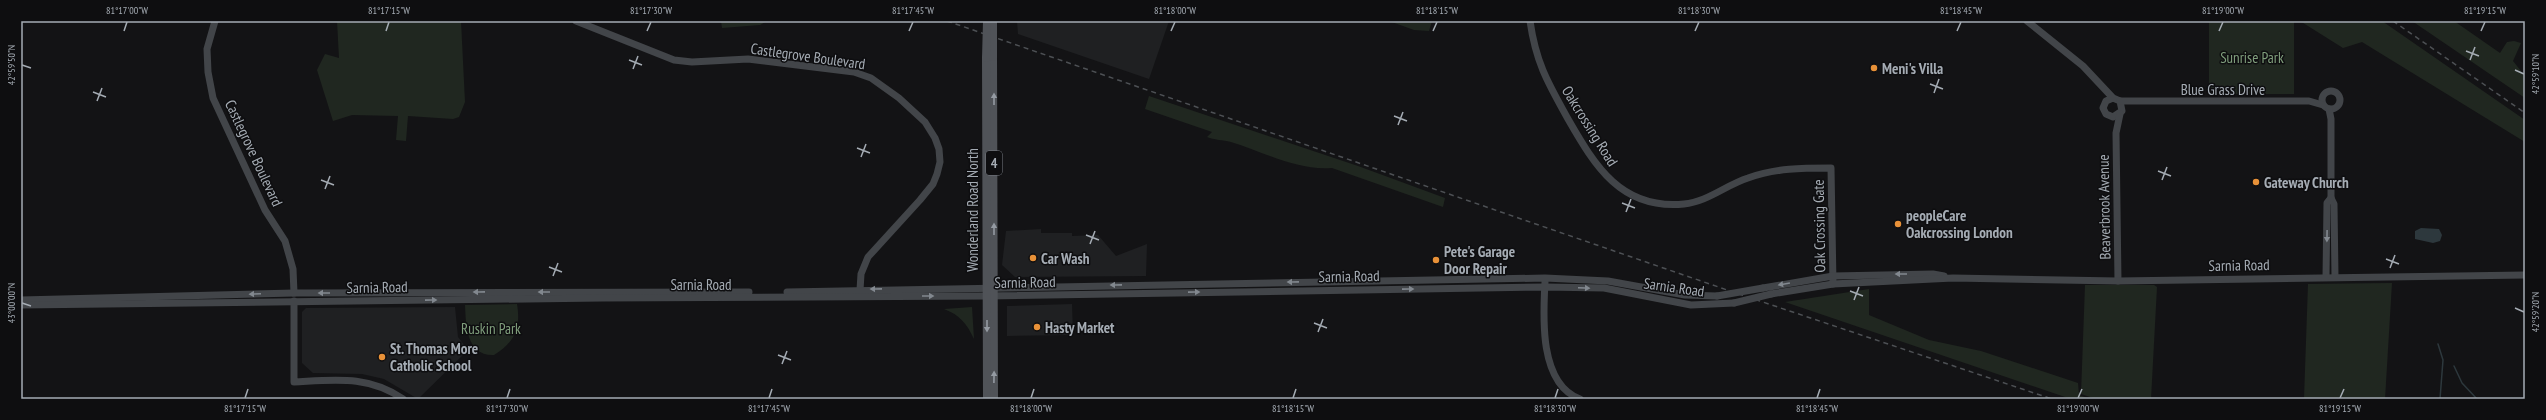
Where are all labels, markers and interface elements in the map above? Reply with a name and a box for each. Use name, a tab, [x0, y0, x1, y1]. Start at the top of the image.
text: 81°17'00"W	[106, 4, 148, 17]
text: 81°17'15"W	[368, 4, 410, 17]
text: 81°17'30"W	[630, 4, 672, 17]
text: 81°17'45"W	[892, 4, 934, 17]
text: 81°18'00"W	[1154, 4, 1196, 17]
text: 81°18'15"W	[1416, 4, 1458, 17]
text: 81°18'30"W	[1678, 4, 1720, 17]
text: 81°18'45"W	[1940, 4, 1982, 17]
text: 81°19'00"W	[2202, 4, 2244, 17]
text: 81°19'15"W	[2464, 4, 2506, 17]
street label: Castlegrove Boulevard	[749, 39, 867, 73]
text: 42°59'50"N	[5, 45, 18, 85]
park label: Sunrise Park	[2220, 48, 2284, 67]
text: 42°59'10"N	[2529, 54, 2542, 94]
place label: Meni's Villa	[1882, 59, 1943, 78]
marker: Meni's Villa	[1869, 63, 1879, 73]
street label: Blue Grass Drive	[2181, 80, 2265, 99]
street label: Oakcrossing Road	[1558, 82, 1622, 170]
one-way arrow	[991, 92, 997, 105]
street label: Castlegrove Boulevard	[221, 97, 287, 209]
street label: Wonderland Road North	[963, 148, 982, 272]
road number: 4	[986, 151, 1002, 175]
street label: Beaverbrook Avenue	[2094, 154, 2114, 260]
place label: Gateway Church	[2264, 173, 2349, 192]
marker: Gateway Church	[2251, 177, 2261, 187]
street label: Oak Crossing Gate	[1809, 179, 1829, 273]
place label: peopleCare Oakcrossing London	[1906, 206, 2013, 242]
marker: peopleCare Oakcrossing London	[1893, 219, 1903, 229]
one-way arrow	[991, 222, 997, 235]
one-way arrow	[2324, 230, 2330, 243]
place label: Pete's Garage Door Repair	[1444, 242, 1515, 278]
place label: Car Wash	[1041, 249, 1090, 268]
marker: Car Wash	[1028, 253, 1038, 263]
marker: Pete's Garage Door Repair	[1431, 255, 1441, 265]
street label: Sarnia Road	[2208, 255, 2270, 275]
street label: Sarnia Road	[1318, 266, 1380, 286]
one-way arrow	[1894, 271, 1907, 277]
street label: Sarnia Road	[994, 272, 1056, 292]
street label: Sarnia Road	[1642, 273, 1706, 301]
street label: Sarnia Road	[670, 275, 732, 294]
street label: Sarnia Road	[346, 277, 408, 297]
one-way arrow	[1286, 279, 1299, 285]
one-way arrow	[1778, 281, 1790, 287]
one-way arrow	[1109, 282, 1122, 288]
text: 43°00'00"N	[5, 283, 18, 323]
one-way arrow	[1402, 285, 1414, 292]
one-way arrow	[1578, 285, 1591, 291]
one-way arrow	[870, 286, 882, 293]
one-way arrow	[472, 289, 485, 295]
one-way arrow	[537, 289, 550, 295]
one-way arrow	[1188, 289, 1201, 295]
one-way arrow	[317, 290, 330, 296]
one-way arrow	[248, 291, 261, 297]
text: 42°59'20"N	[2529, 292, 2542, 332]
one-way arrow	[922, 293, 935, 299]
one-way arrow	[425, 297, 438, 303]
place label: Hasty Market	[1045, 318, 1115, 337]
park label: Ruskin Park	[461, 319, 521, 338]
one-way arrow	[984, 320, 990, 333]
marker: Hasty Market	[1032, 322, 1042, 332]
place label: St. Thomas More Catholic School	[390, 339, 478, 375]
marker: St. Thomas More Catholic School	[377, 352, 387, 362]
one-way arrow	[991, 370, 997, 383]
text: 81°17'15"W	[224, 402, 266, 415]
text: 81°17'30"W	[486, 402, 528, 415]
text: 81°17'45"W	[748, 402, 790, 415]
text: 81°18'00"W	[1010, 402, 1052, 415]
text: 81°18'15"W	[1272, 402, 1314, 415]
text: 81°18'30"W	[1534, 402, 1576, 415]
text: 81°18'45"W	[1796, 402, 1838, 415]
text: 81°19'00"W	[2057, 402, 2099, 415]
text: 81°19'15"W	[2319, 402, 2361, 415]

